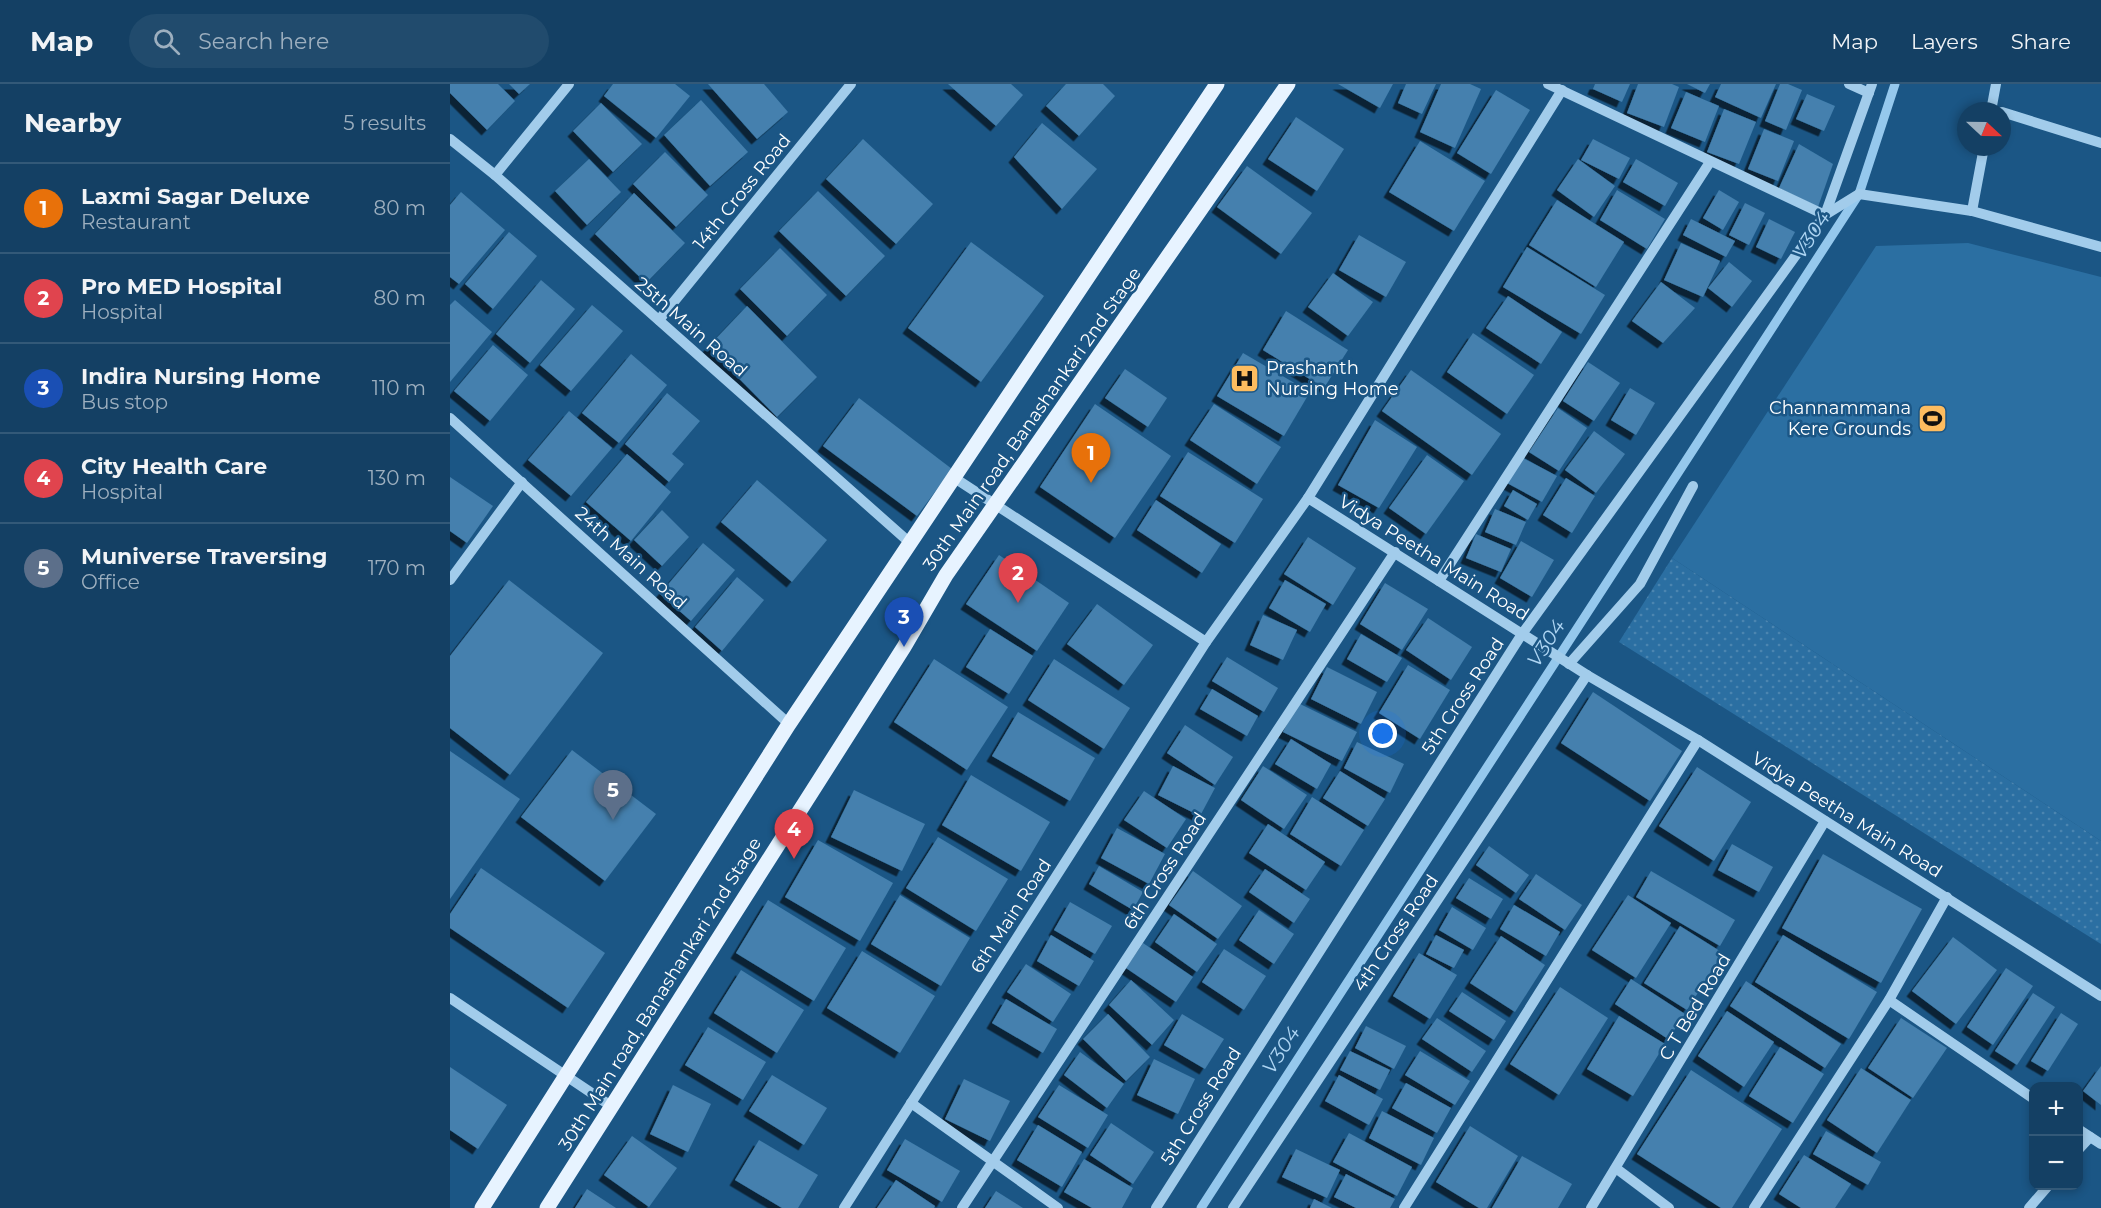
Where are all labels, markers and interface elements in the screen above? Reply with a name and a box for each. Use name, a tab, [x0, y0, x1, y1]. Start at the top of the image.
search box	[129, 14, 549, 68]
text: Map	[30, 24, 93, 58]
icon: search	[150, 25, 183, 58]
text: Search here	[198, 28, 329, 55]
text: Map	[1831, 29, 1878, 54]
text: Layers	[1911, 29, 1978, 54]
text: Share	[2011, 29, 2071, 54]
north arrow	[1957, 102, 2011, 156]
text: Nearby	[24, 107, 121, 139]
text: 5 results	[343, 111, 426, 135]
street label: 14th Cross Road	[688, 130, 796, 254]
text: Laxmi Sagar Deluxe	[81, 183, 310, 210]
text: 1	[40, 196, 47, 220]
text: 80 m	[374, 196, 426, 220]
water label: V304	[1787, 207, 1835, 263]
text: Restaurant	[81, 210, 191, 234]
street label: 30th Main road, Banashankari 2nd Stage	[918, 263, 1146, 575]
street label: 25th Main Road	[630, 272, 752, 382]
text: Pro MED Hospital	[81, 273, 282, 300]
text: 2	[38, 286, 49, 310]
text: 80 m	[374, 286, 426, 310]
text: Hospital	[81, 300, 163, 324]
place label: Prashanth Nursing Home	[1266, 357, 1399, 400]
hospital icon: Prashanth Nursing Home	[1229, 362, 1261, 394]
text: Indira Nursing Home	[81, 363, 321, 390]
text: 3	[38, 376, 49, 400]
text: 110 m	[372, 376, 426, 400]
text: Bus stop	[81, 390, 168, 414]
place label: Channammana Kere Grounds	[1769, 397, 1911, 440]
sports icon: Channammana Kere Grounds	[1916, 402, 1948, 434]
pin: 1	[1072, 434, 1110, 483]
text: City Health Care	[81, 453, 267, 480]
text: 4	[37, 466, 50, 490]
text: 130 m	[368, 466, 426, 490]
text: Hospital	[81, 480, 163, 504]
street label: Vidya Peetha Main Road	[1335, 490, 1533, 626]
street label: 24th Main Road	[571, 502, 691, 614]
text: Muniverse Traversing	[81, 543, 327, 570]
pin: 2	[998, 554, 1038, 603]
text: 5	[38, 556, 49, 580]
text: 170 m	[368, 556, 426, 580]
text: Office	[81, 570, 140, 594]
pin: 3	[884, 598, 924, 647]
water label: V304	[1522, 615, 1570, 671]
street label: 5th Cross Road	[1417, 633, 1509, 759]
your location	[1368, 719, 1397, 748]
street label: Vidya Peetha Main Road	[1748, 747, 1946, 883]
pin: 5	[594, 770, 632, 820]
street label: 6th Cross Road	[1119, 808, 1211, 934]
pin: 4	[774, 810, 814, 859]
street label: 30th Main road, Banashankari 2nd Stage	[554, 833, 766, 1155]
street label: 6th Main Road	[966, 855, 1056, 977]
street label: 4th Cross Road	[1349, 870, 1443, 996]
street label: C T Bed Road	[1654, 949, 1736, 1065]
water label: V304	[1257, 1022, 1305, 1078]
street label: 5th Cross Road	[1156, 1043, 1246, 1169]
map controls	[2029, 1082, 2083, 1190]
button: +	[2029, 1082, 2083, 1136]
button: −	[2029, 1136, 2083, 1190]

